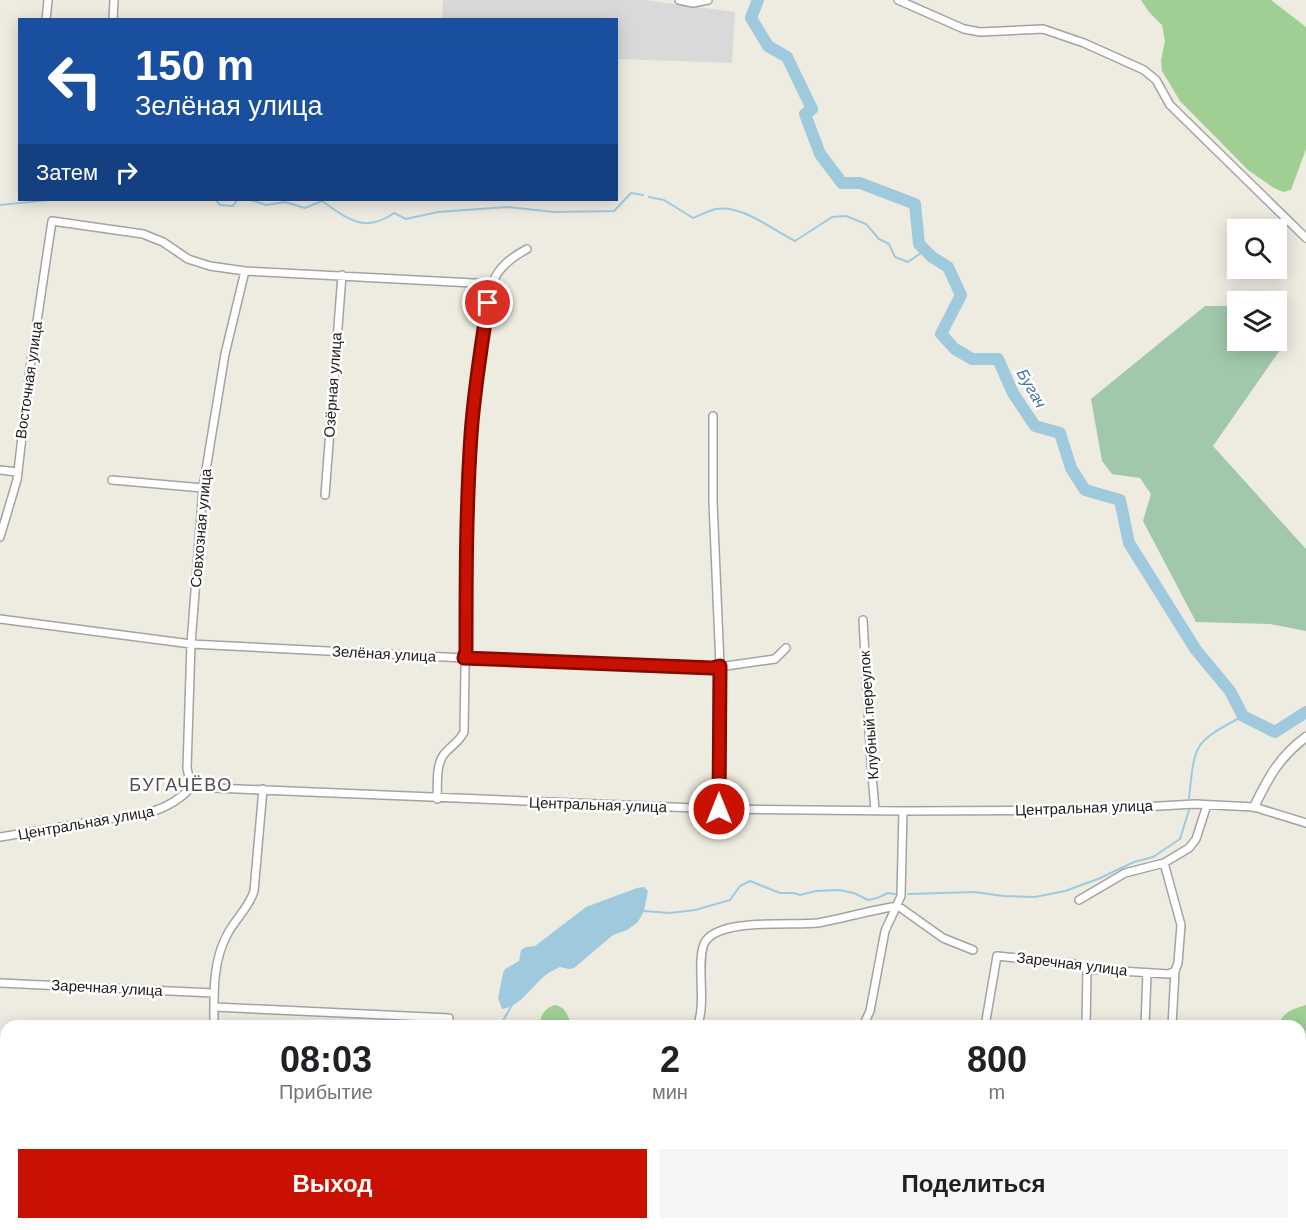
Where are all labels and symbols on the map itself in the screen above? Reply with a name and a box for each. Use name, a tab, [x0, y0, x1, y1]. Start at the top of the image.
pin	[462, 277, 513, 328]
street label: Восточная улица	[12, 319, 45, 440]
street label: Озёрная улица	[320, 331, 345, 438]
water label: Бугач	[1014, 366, 1049, 411]
street label: Совхозная улица	[187, 467, 214, 588]
street label: Зелёная улица	[332, 642, 437, 665]
street label: Клубный переулок	[855, 649, 881, 780]
district label: БУГАЧЁВО	[129, 775, 233, 795]
position arrow	[687, 777, 751, 841]
street label: Центральная улица	[529, 794, 668, 815]
street label: Центральная улица	[1015, 797, 1154, 818]
street label: Центральная улица	[16, 802, 156, 843]
street label: Заречная улица	[1016, 948, 1129, 979]
street label: Заречная улица	[51, 976, 164, 999]

